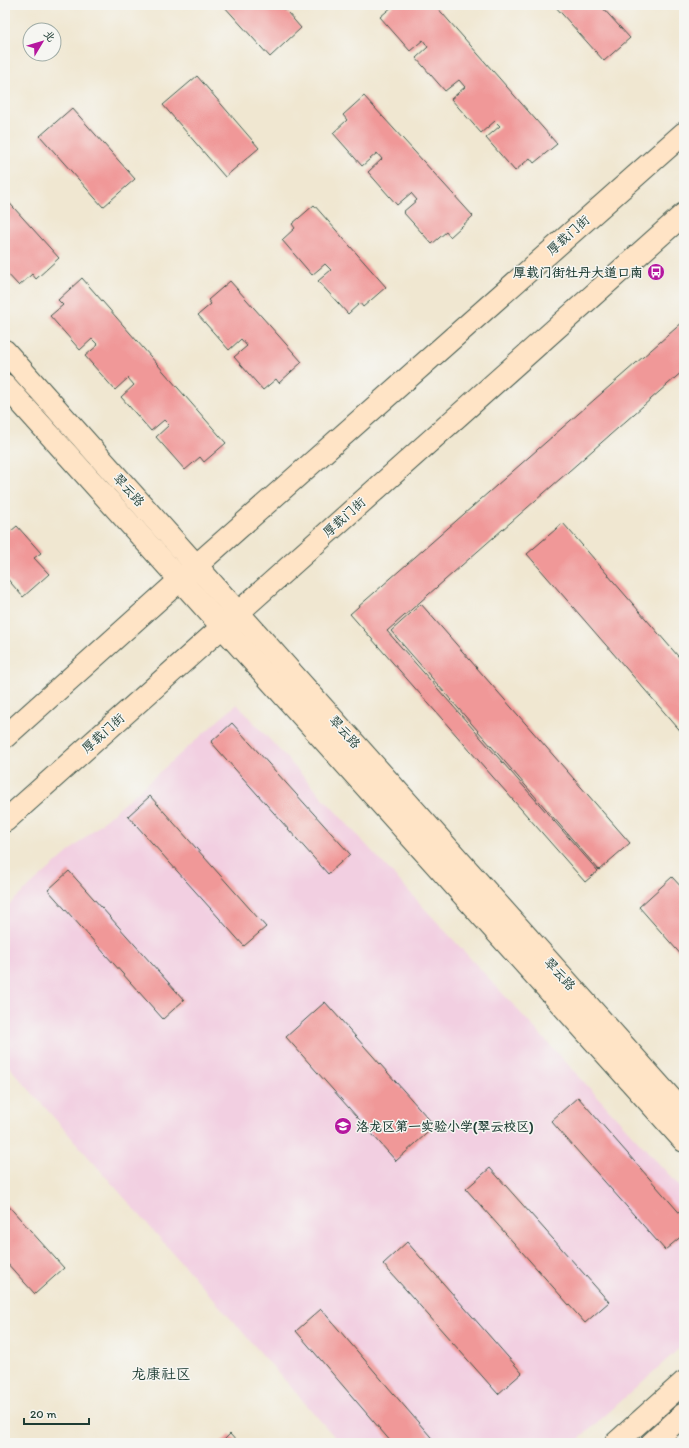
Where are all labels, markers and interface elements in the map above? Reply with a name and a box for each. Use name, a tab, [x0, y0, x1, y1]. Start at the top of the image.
north arrow	[22, 22, 62, 62]
text: 北	[41, 28, 58, 44]
street label: 厚载门街	[544, 212, 592, 258]
bus stop icon: 厚载门街牡丹大道口南	[646, 262, 666, 282]
place label: 厚载门街牡丹大道口南	[513, 265, 643, 280]
street label: 翠云路	[110, 470, 148, 510]
street label: 厚载门街	[320, 494, 368, 540]
street label: 厚载门街	[79, 710, 127, 756]
street label: 翠云路	[326, 712, 364, 752]
street label: 翠云路	[541, 954, 579, 994]
school or university icon: 洛龙区第一实验小学(翠云校区)	[333, 1116, 353, 1136]
place label: 洛龙区第一实验小学(翠云校区)	[356, 1119, 533, 1135]
district label: 龙康社区	[131, 1365, 191, 1383]
scale bar	[24, 1400, 89, 1426]
text: 20 m	[30, 1407, 57, 1421]

